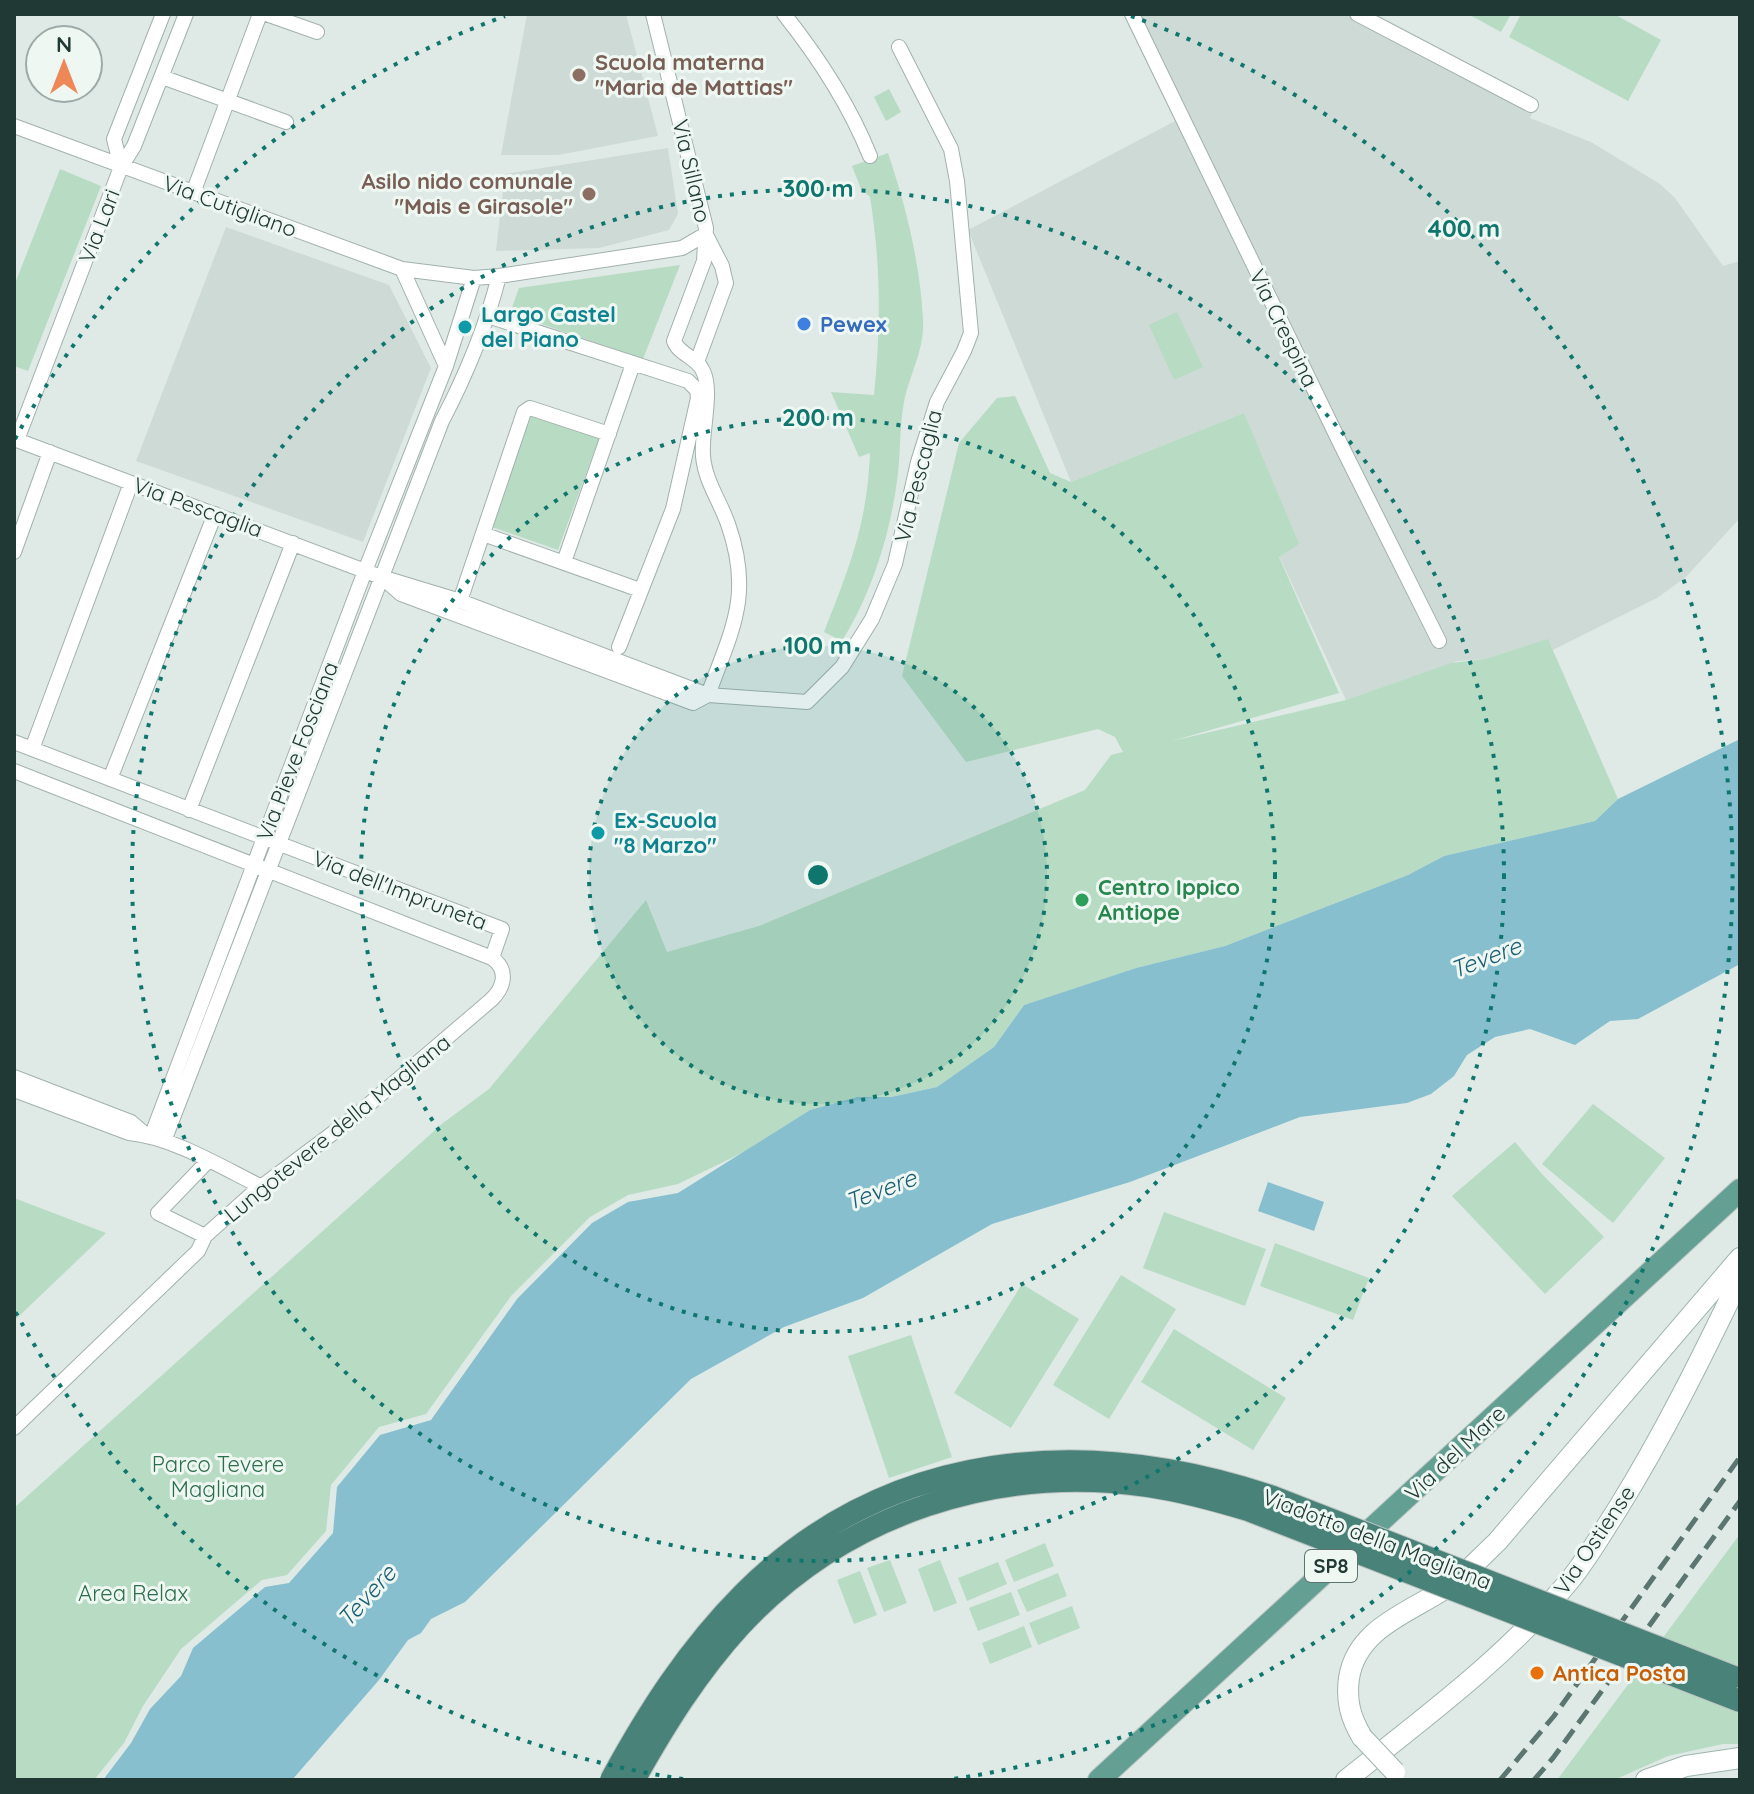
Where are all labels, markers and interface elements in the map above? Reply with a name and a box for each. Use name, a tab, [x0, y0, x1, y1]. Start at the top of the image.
north arrow	[24, 24, 104, 104]
text: N	[56, 30, 72, 58]
place label: Scuola materna "Maria de Mattias"	[595, 48, 793, 101]
marker: Scuola materna "Maria de Mattias"	[570, 66, 588, 84]
street label: Via Sillano	[667, 117, 717, 225]
place label: Asilo nido comunale "Mais e Girasole"	[362, 167, 573, 220]
street label: Via Cutigliano	[159, 169, 301, 243]
text: 300 m	[782, 173, 854, 203]
street label: Via Lari	[72, 185, 126, 267]
marker: Asilo nido comunale "Mais e Girasole"	[580, 185, 598, 203]
text: 400 m	[1428, 213, 1500, 243]
street label: Via Crespina	[1243, 264, 1325, 392]
place label: Largo Castel del Piano	[481, 300, 616, 353]
place label: Pewex	[820, 310, 887, 338]
marker: Pewex	[795, 315, 813, 333]
marker: Largo Castel del Piano	[456, 318, 474, 336]
text: 200 m	[782, 402, 854, 432]
street label: Via Pescaglia	[888, 407, 948, 545]
street label: Via Pescaglia	[129, 471, 267, 543]
text: 100 m	[784, 630, 852, 660]
street label: Via Pieve Fosciana	[250, 657, 344, 845]
place label: Ex-Scuola "8 Marzo"	[614, 806, 717, 859]
marker: Ex-Scuola "8 Marzo"	[589, 824, 607, 842]
street label: Via dell'Impruneta	[309, 844, 491, 936]
centre of rings	[804, 861, 832, 889]
place label: Centro Ippico Antiope	[1098, 873, 1240, 926]
marker: Centro Ippico Antiope	[1073, 891, 1091, 909]
water label: Tevere	[1446, 929, 1527, 984]
street label: Lungotevere della Magliana	[218, 1028, 456, 1228]
water label: Tevere	[841, 1161, 922, 1216]
street label: Via del Mare	[1399, 1399, 1511, 1507]
park label: Parco Tevere Magliana	[152, 1450, 284, 1503]
street label: Via Ostiense	[1547, 1480, 1641, 1600]
street label: Viadotto della Magliana	[1259, 1482, 1495, 1596]
road number: SP8	[1305, 1550, 1357, 1582]
water label: Tevere	[331, 1557, 403, 1633]
park label: Area Relax	[78, 1579, 188, 1607]
place label: Antica Posta	[1553, 1659, 1686, 1687]
marker: Antica Posta	[1528, 1664, 1546, 1682]

